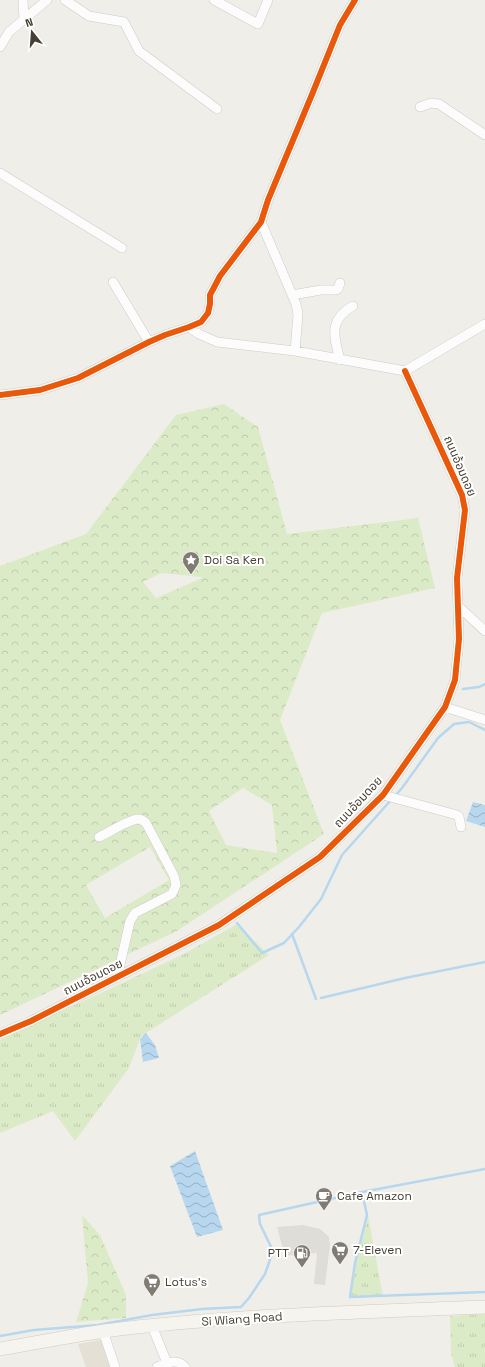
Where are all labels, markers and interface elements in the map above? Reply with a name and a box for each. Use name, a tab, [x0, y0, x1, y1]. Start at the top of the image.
north arrow	[12, 12, 52, 52]
text: N	[24, 15, 35, 30]
street label: ถนนอ้อมดอย	[440, 433, 480, 499]
place icon: Doi Sa Ken	[181, 550, 201, 575]
place label: Doi Sa Ken	[204, 552, 264, 568]
street label: ถนนอ้อมดอย	[330, 773, 386, 831]
street label: ถนนอ้อมดอย	[61, 955, 125, 999]
cafe icon: Cafe Amazon	[314, 1186, 334, 1211]
place label: Cafe Amazon	[337, 1188, 412, 1204]
supermarket icon: 7-Eleven	[330, 1240, 350, 1265]
place label: 7-Eleven	[353, 1242, 402, 1258]
fuel station icon: PTT	[292, 1243, 312, 1268]
place label: PTT	[268, 1245, 289, 1261]
supermarket icon: Lotus's	[142, 1272, 162, 1297]
place label: Lotus's	[165, 1274, 207, 1290]
street label: Si Wiang Road	[201, 1308, 283, 1330]

